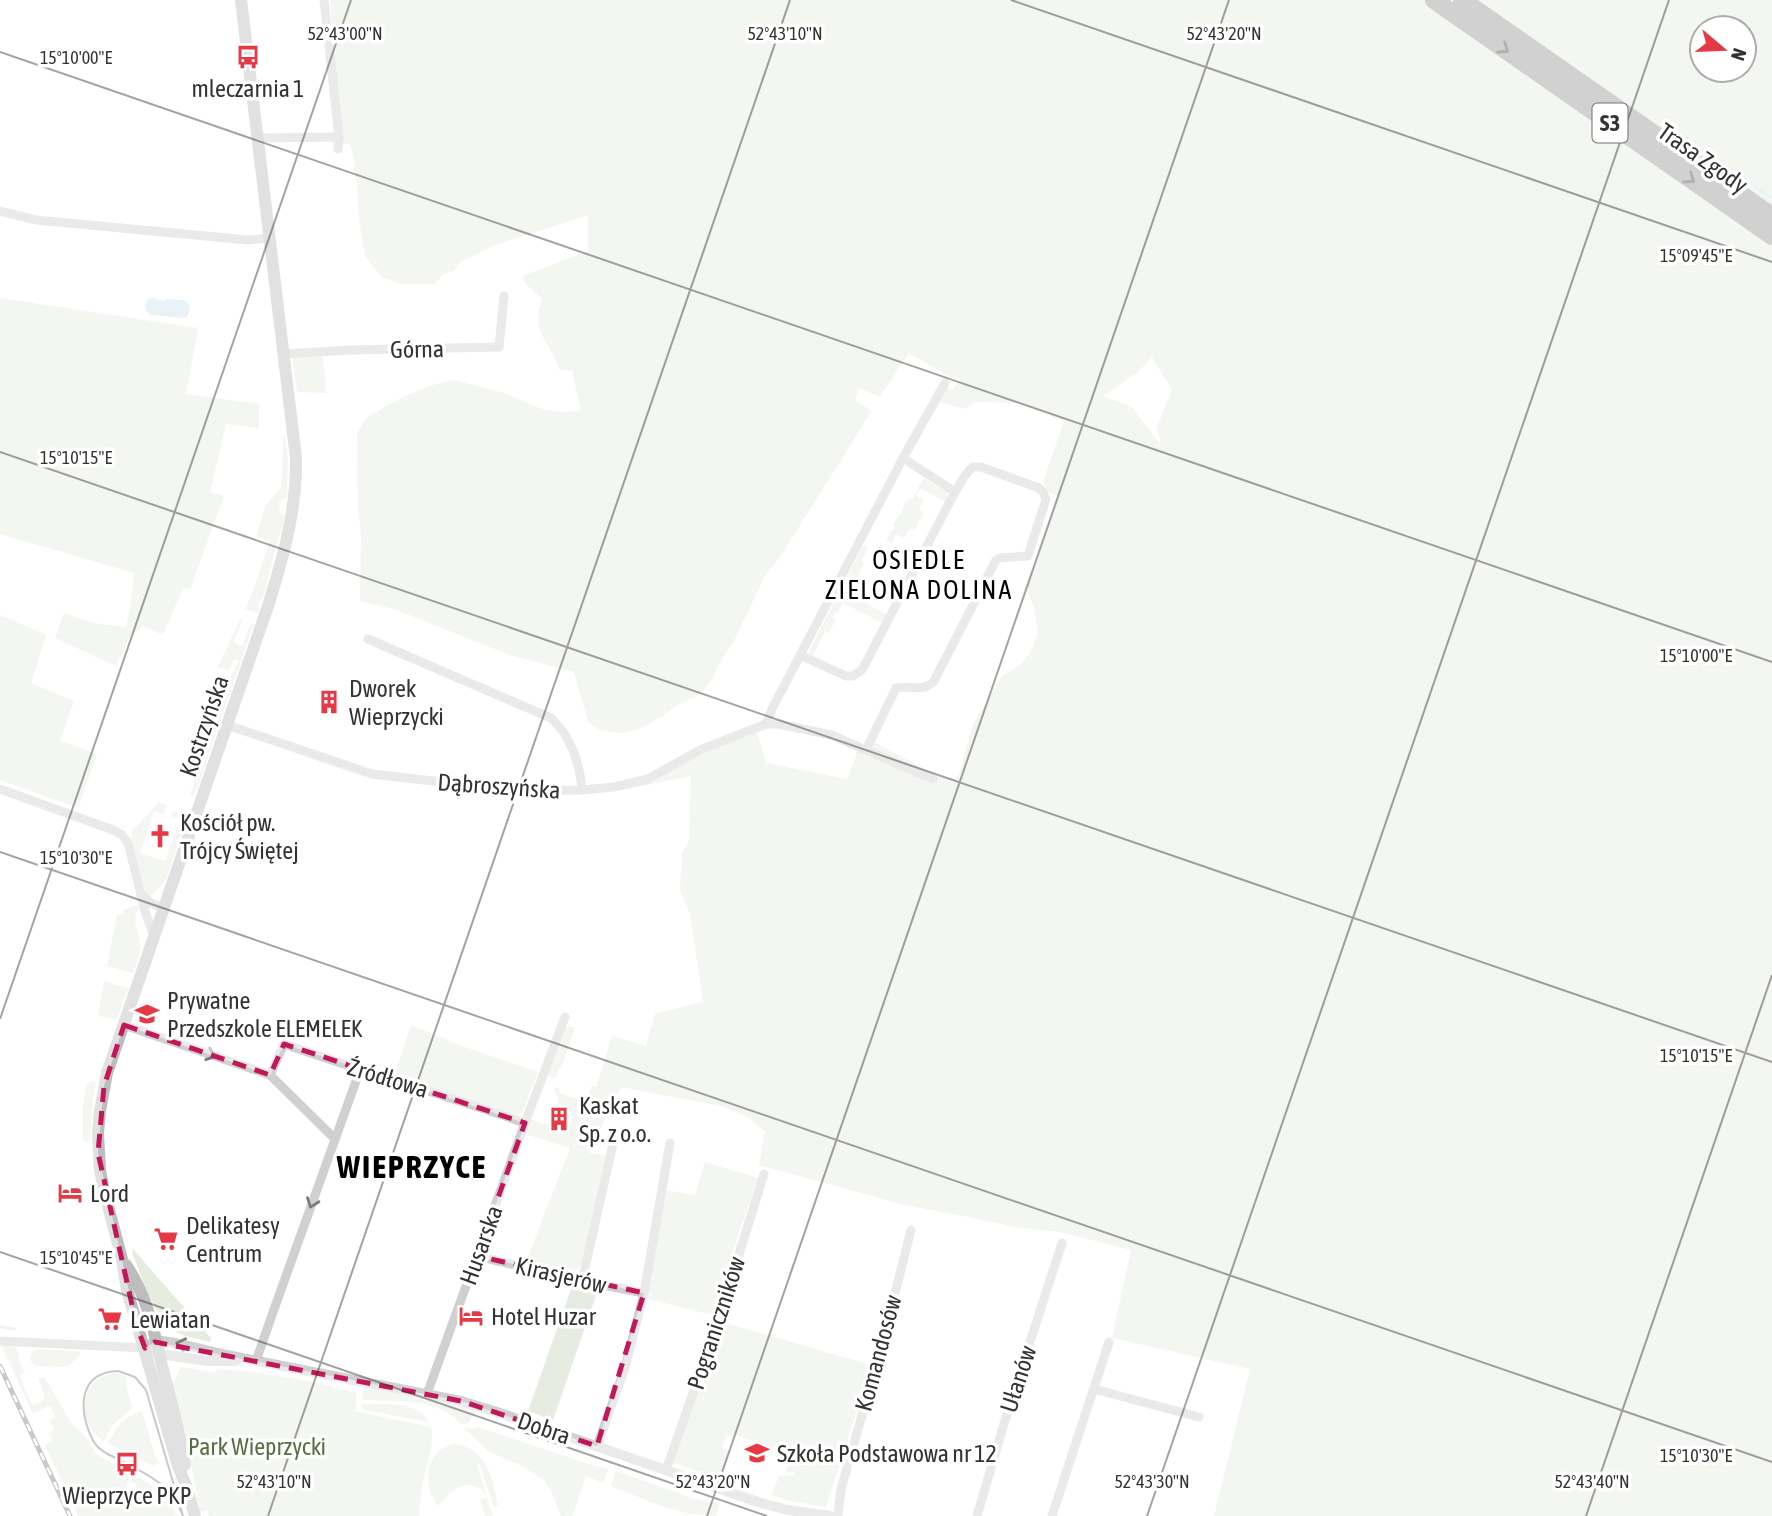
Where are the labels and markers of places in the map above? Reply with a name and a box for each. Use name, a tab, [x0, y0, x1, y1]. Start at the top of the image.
bus stop icon: mleczarnia 1	[234, 43, 262, 71]
place label: mleczarnia 1	[192, 75, 304, 102]
place label: Dworek Wieprzycki	[349, 675, 444, 730]
building icon: Dworek Wieprzycki	[315, 688, 343, 716]
place label: Kościół pw. Trójcy Świętej	[180, 809, 299, 864]
church icon: Kościół pw. Trójcy Świętej	[146, 822, 174, 850]
place label: Prywatne Przedszkole ELEMELEK	[167, 987, 363, 1042]
school or university icon: Prywatne Przedszkole ELEMELEK	[133, 1000, 161, 1028]
place label: Kaskat Sp. z o.o.	[579, 1092, 651, 1147]
building icon: Kaskat Sp. z o.o.	[545, 1105, 573, 1133]
hotel icon: Lord	[56, 1179, 84, 1207]
place label: Lord	[90, 1180, 129, 1207]
place label: Delikatesy Centrum	[186, 1212, 280, 1267]
supermarket icon: Delikatesy Centrum	[152, 1225, 180, 1253]
hotel icon: Hotel Huzar	[457, 1302, 485, 1330]
place label: Hotel Huzar	[491, 1303, 597, 1330]
supermarket icon: Lewiatan	[96, 1305, 124, 1333]
place label: Lewiatan	[130, 1306, 211, 1333]
school or university icon: Szkoła Podstawowa nr 12	[743, 1439, 771, 1467]
place label: Szkoła Podstawowa nr 12	[777, 1440, 997, 1467]
bus stop icon: Wieprzyce PKP	[113, 1450, 141, 1478]
place label: Wieprzyce PKP	[63, 1482, 191, 1509]

